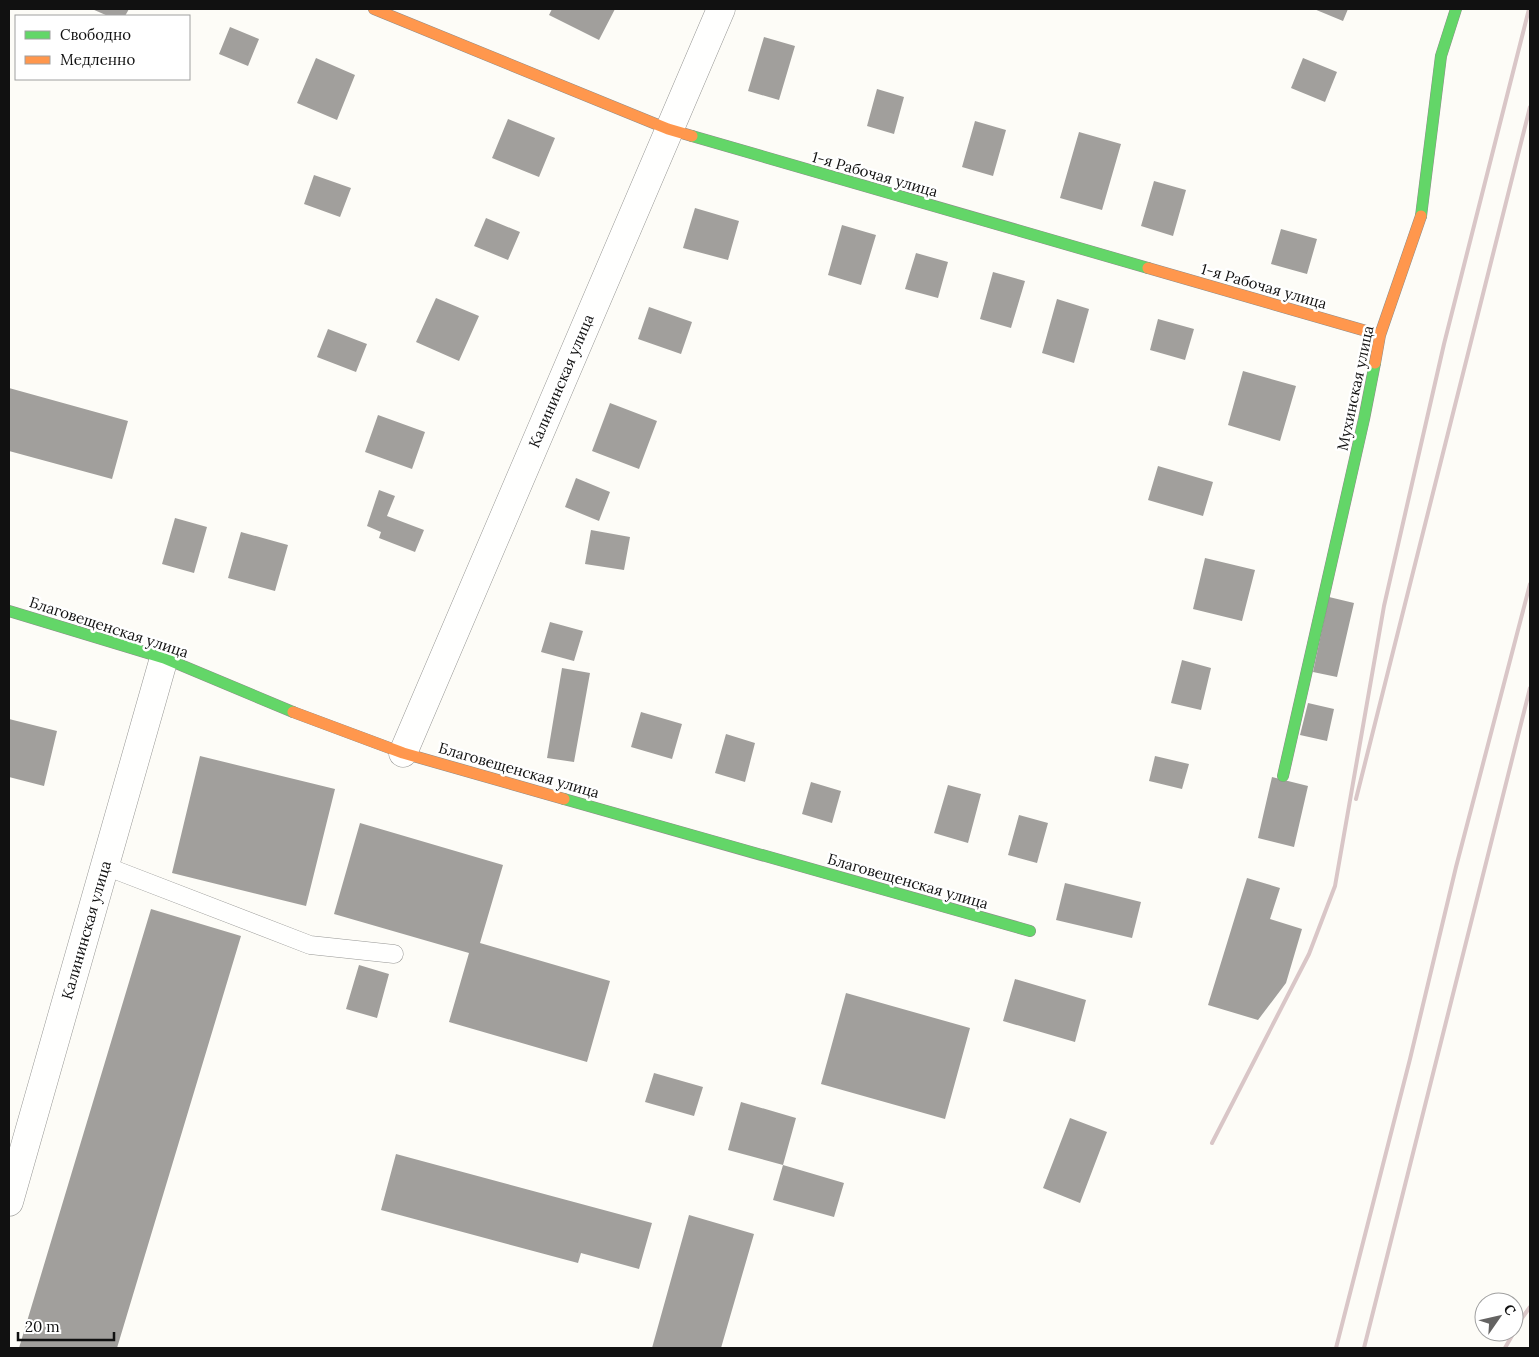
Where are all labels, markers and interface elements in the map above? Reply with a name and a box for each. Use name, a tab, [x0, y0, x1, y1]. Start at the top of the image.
legend	[15, 15, 190, 80]
text: Свободно	[60, 25, 131, 44]
text: Медленно	[60, 50, 135, 69]
street label: 1-я Рабочая улица	[810, 147, 940, 201]
street label: 1-я Рабочая улица	[1199, 259, 1329, 313]
street label: Калининская улица	[524, 311, 598, 451]
street label: Мухинская улица	[1332, 323, 1378, 452]
street label: Благовещенская улица	[27, 592, 191, 662]
street label: Благовещенская улица	[436, 738, 602, 802]
street label: Благовещенская улица	[825, 849, 991, 913]
street label: Калининская улица	[57, 858, 115, 1002]
north arrow	[1474, 1292, 1524, 1342]
text: С	[1500, 1301, 1520, 1319]
scale bar	[18, 1310, 114, 1342]
text: 20 m	[25, 1317, 60, 1336]

